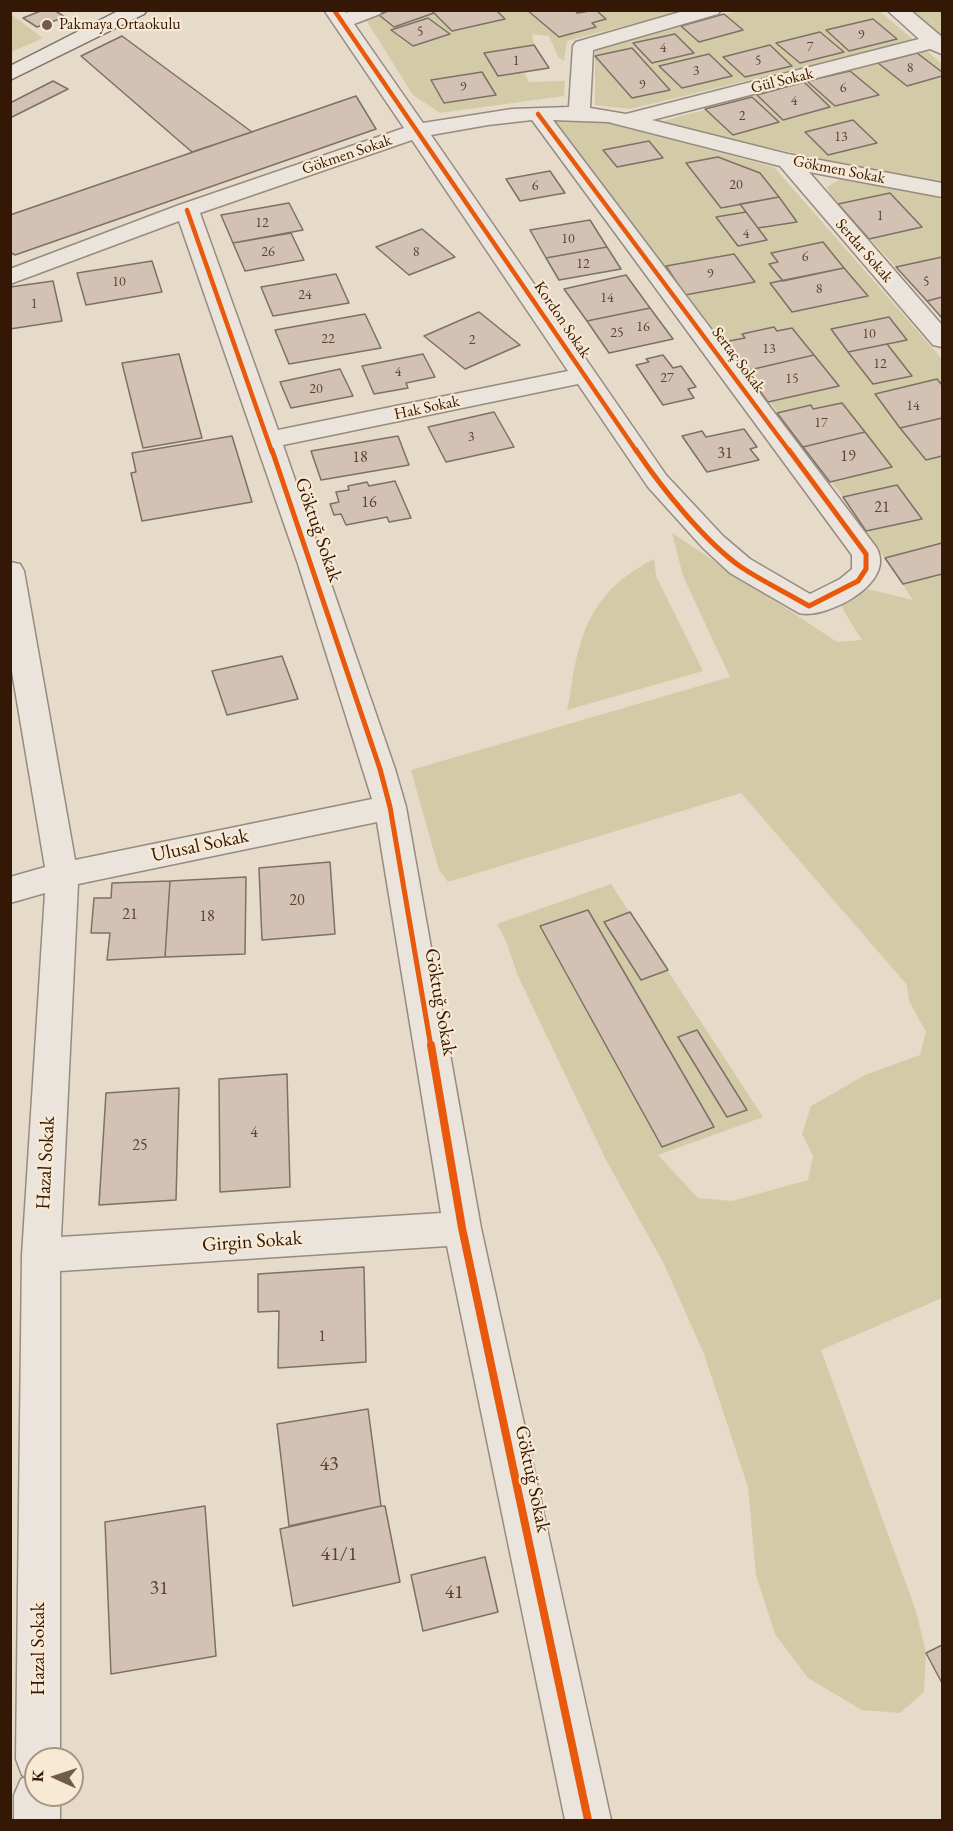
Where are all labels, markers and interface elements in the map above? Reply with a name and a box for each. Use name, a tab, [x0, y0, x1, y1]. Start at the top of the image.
place label: Pakmaya Ortaokulu	[59, 15, 181, 35]
marker: Pakmaya Ortaokulu	[40, 18, 54, 32]
house number: 5	[417, 24, 423, 40]
house number: 9	[858, 27, 864, 43]
house number: 7	[807, 39, 813, 55]
house number: 4	[660, 40, 666, 56]
house number: 1	[513, 53, 519, 69]
house number: 5	[755, 53, 761, 69]
house number: 8	[907, 60, 913, 76]
house number: 3	[693, 63, 699, 79]
street label: Gül Sokak	[749, 64, 815, 98]
house number: 9	[639, 77, 645, 93]
house number: 9	[460, 79, 466, 95]
house number: 6	[840, 80, 846, 96]
house number: 4	[791, 93, 797, 109]
house number: 2	[739, 108, 745, 124]
house number: 13	[834, 129, 848, 145]
street label: Gökmen Sokak	[300, 131, 394, 179]
street label: Gökmen Sokak	[791, 152, 887, 188]
house number: 20	[729, 177, 743, 193]
house number: 6	[532, 178, 538, 194]
house number: 1	[877, 208, 883, 224]
house number: 12	[255, 215, 269, 231]
street label: Serdar Sokak	[831, 215, 897, 287]
house number: 4	[743, 226, 749, 242]
house number: 10	[561, 231, 575, 247]
house number: 26	[261, 244, 275, 260]
house number: 8	[413, 244, 419, 260]
house number: 6	[802, 249, 808, 265]
house number: 12	[576, 256, 590, 272]
house number: 9	[707, 266, 713, 282]
house number: 10	[112, 274, 126, 290]
house number: 5	[923, 274, 929, 290]
street label: Kordon Sokak	[529, 278, 595, 362]
house number: 8	[816, 281, 822, 297]
house number: 24	[298, 287, 312, 303]
house number: 14	[600, 290, 614, 306]
house number: 1	[31, 296, 37, 312]
house number: 16	[636, 319, 650, 335]
street label: Sertaç Sokak	[707, 324, 769, 396]
house number: 25	[610, 325, 624, 341]
house number: 10	[862, 326, 876, 342]
house number: 22	[321, 331, 335, 347]
house number: 2	[469, 332, 475, 348]
house number: 13	[762, 341, 776, 357]
house number: 12	[873, 356, 887, 372]
house number: 4	[395, 364, 401, 380]
house number: 27	[660, 370, 674, 386]
house number: 15	[785, 371, 799, 387]
house number: 20	[309, 381, 323, 397]
street label: Hak Sokak	[392, 392, 462, 424]
house number: 14	[906, 398, 920, 414]
house number: 17	[814, 415, 828, 431]
house number: 3	[468, 429, 474, 445]
house number: 31	[717, 444, 733, 464]
house number: 19	[840, 447, 856, 467]
house number: 18	[352, 448, 368, 468]
street label: Göktuğ Sokak	[289, 475, 347, 585]
house number: 16	[361, 493, 377, 513]
house number: 21	[874, 498, 890, 518]
street label: Ulusal Sokak	[149, 824, 251, 868]
house number: 20	[289, 891, 305, 911]
house number: 21	[122, 905, 138, 925]
house number: 18	[199, 907, 215, 927]
street label: Göktuğ Sokak	[419, 946, 461, 1058]
street label: Hazal Sokak	[32, 1116, 60, 1210]
house number: 4	[250, 1123, 258, 1143]
house number: 25	[132, 1136, 148, 1156]
street label: Girgin Sokak	[201, 1227, 303, 1257]
house number: 1	[318, 1327, 326, 1347]
street label: Göktuğ Sokak	[509, 1423, 555, 1535]
house number: 43	[319, 1453, 339, 1477]
house number: 41/1	[321, 1543, 357, 1567]
house number: 31	[149, 1577, 169, 1601]
house number: 41	[444, 1581, 464, 1605]
street label: Hazal Sokak	[27, 1602, 51, 1696]
north arrow	[24, 1747, 84, 1807]
text: K	[27, 1769, 48, 1783]

